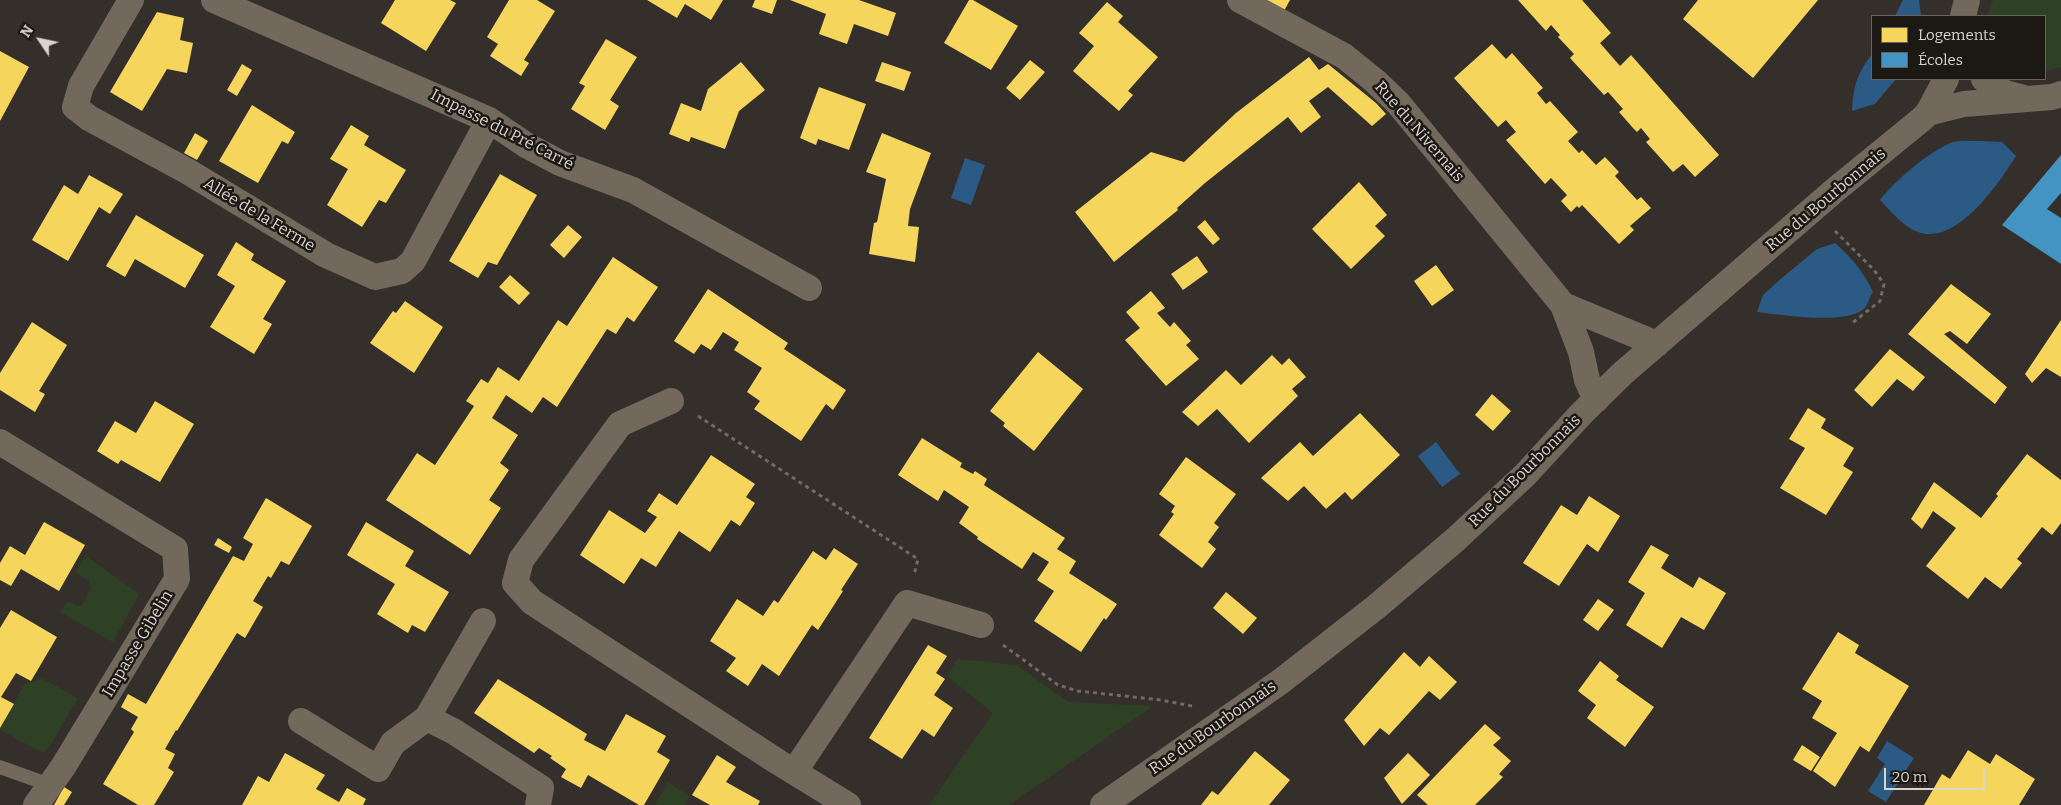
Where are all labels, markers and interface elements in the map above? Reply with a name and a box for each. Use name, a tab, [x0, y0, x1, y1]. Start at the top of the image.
north arrow	[15, 15, 65, 65]
legend	[1871, 15, 2046, 80]
text: N	[17, 22, 37, 41]
text: Logements	[1918, 26, 1996, 44]
text: Écoles	[1918, 51, 1963, 69]
street label: Rue du Nivernais	[1370, 78, 1468, 186]
street label: Impasse du Pré Carré	[427, 86, 577, 174]
street label: Rue du Bourbonnais	[1762, 144, 1890, 256]
street label: Allée de la Ferme	[200, 174, 318, 256]
street label: Rue du Bourbonnais	[1465, 411, 1585, 531]
street label: Impasse Gibelin	[99, 587, 177, 701]
street label: Rue du Bourbonnais	[1146, 677, 1280, 779]
scale bar	[1886, 758, 1987, 790]
text: 20 m	[1892, 768, 1927, 786]

